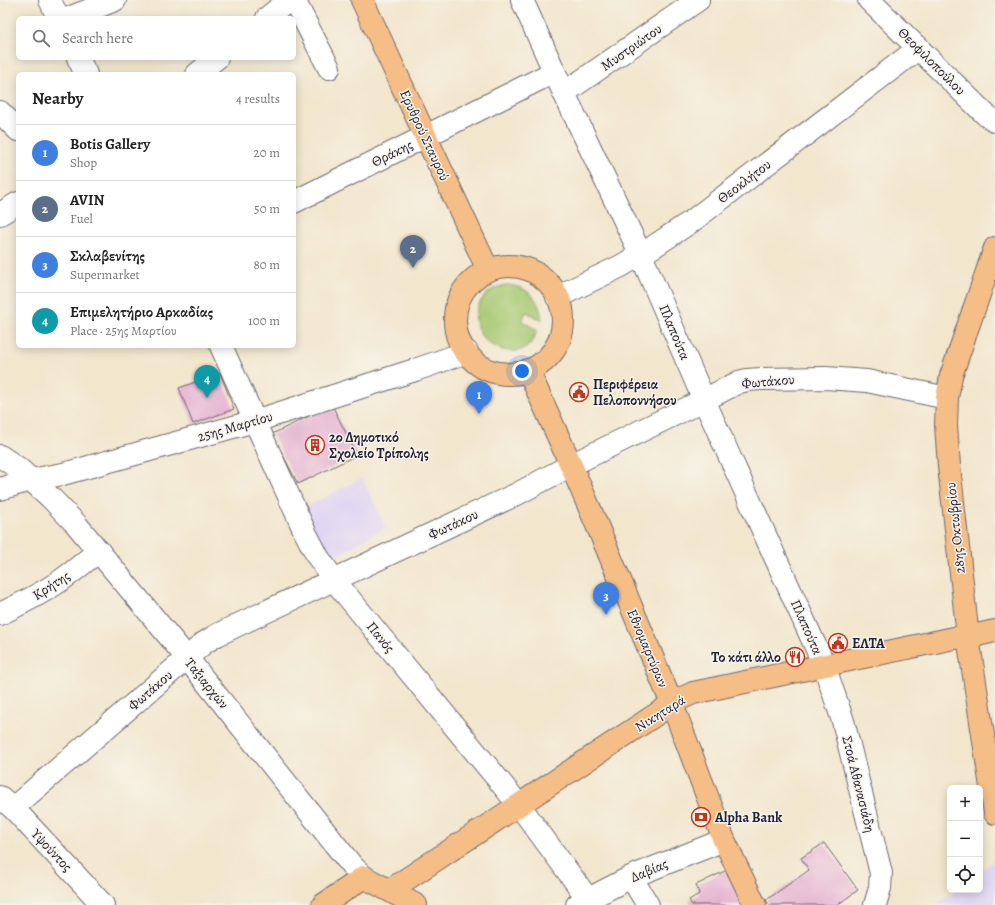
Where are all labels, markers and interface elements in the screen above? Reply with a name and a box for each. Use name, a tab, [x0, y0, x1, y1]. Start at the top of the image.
search box	[16, 16, 296, 60]
street label: Μυστριώτου	[597, 19, 666, 75]
street label: Θεοφιλοπούλου	[894, 23, 970, 99]
icon: search	[30, 27, 52, 49]
text: Search here	[62, 28, 133, 48]
text: Nearby	[32, 87, 83, 110]
street label: Ερυθρού Σταυρού	[395, 87, 454, 184]
text: 4 results	[236, 90, 280, 107]
text: Botis Gallery	[70, 134, 150, 154]
street label: Θράκης	[368, 135, 416, 172]
text: 1	[43, 144, 47, 161]
text: 20 m	[254, 144, 280, 161]
text: Shop	[70, 154, 97, 171]
street label: Θεοκλήτου	[714, 155, 775, 208]
text: AVIN	[70, 190, 104, 210]
text: 2	[42, 200, 48, 217]
text: 50 m	[254, 200, 280, 217]
text: Fuel	[70, 210, 93, 227]
pin: 2	[400, 235, 426, 268]
text: Σκλαβενίτης	[70, 246, 145, 266]
text: 3	[42, 256, 48, 273]
text: 80 m	[253, 256, 280, 273]
text: Supermarket	[70, 266, 140, 283]
text: Επιμελητήριο Αρκαδίας	[70, 302, 213, 322]
street label: Πλαπούτα	[654, 302, 695, 363]
text: 4	[42, 312, 48, 329]
text: 100 m	[248, 312, 280, 329]
text: Place · 25ης Μαρτίου	[70, 322, 177, 339]
your location	[512, 361, 532, 381]
pin: 4	[194, 365, 220, 398]
street label: Φωτάκου	[741, 370, 795, 393]
place label: Περιφέρεια Πελοποννήσου	[593, 375, 677, 410]
pin: 1	[466, 381, 492, 414]
public building icon: Περιφέρεια Πελοποννήσου	[568, 381, 590, 403]
street label: 25ης Μαρτίου	[195, 407, 275, 446]
place label: 2ο Δημοτικό Σχολείο Τρίπολης	[329, 428, 429, 463]
building icon: 2ο Δημοτικό Σχολείο Τρίπολης	[304, 434, 326, 456]
street label: 28ης Οκτωβρίου	[941, 481, 970, 575]
street label: Φωτάκου	[425, 505, 481, 544]
street label: Κρήτης	[29, 566, 74, 605]
pin: 3	[593, 582, 619, 615]
street label: Πλαπούτα	[786, 597, 827, 658]
street label: Εθνομαρτύρων	[622, 606, 673, 691]
street label: Πανός	[362, 618, 399, 657]
public building icon: ΕΛΤΑ	[827, 632, 849, 654]
place label: ΕΛΤΑ	[852, 634, 885, 653]
restaurant icon: Το κάτι άλλο	[784, 646, 806, 668]
place label: Το κάτι άλλο	[711, 648, 781, 667]
street label: Ταξιαρχών	[180, 654, 233, 713]
street label: Φωτάκου	[124, 666, 177, 715]
street label: Νικηταρά	[631, 690, 690, 736]
street label: Στοά Αθανασιάδη	[837, 734, 880, 834]
map controls	[947, 785, 983, 893]
button: +	[947, 785, 983, 821]
bank icon: Alpha Bank	[690, 806, 712, 828]
place label: Alpha Bank	[714, 808, 783, 827]
button: −	[947, 821, 983, 857]
street label: Υψούντος	[26, 824, 76, 876]
street label: Δαβίας	[628, 854, 671, 887]
button: locate	[947, 857, 983, 893]

